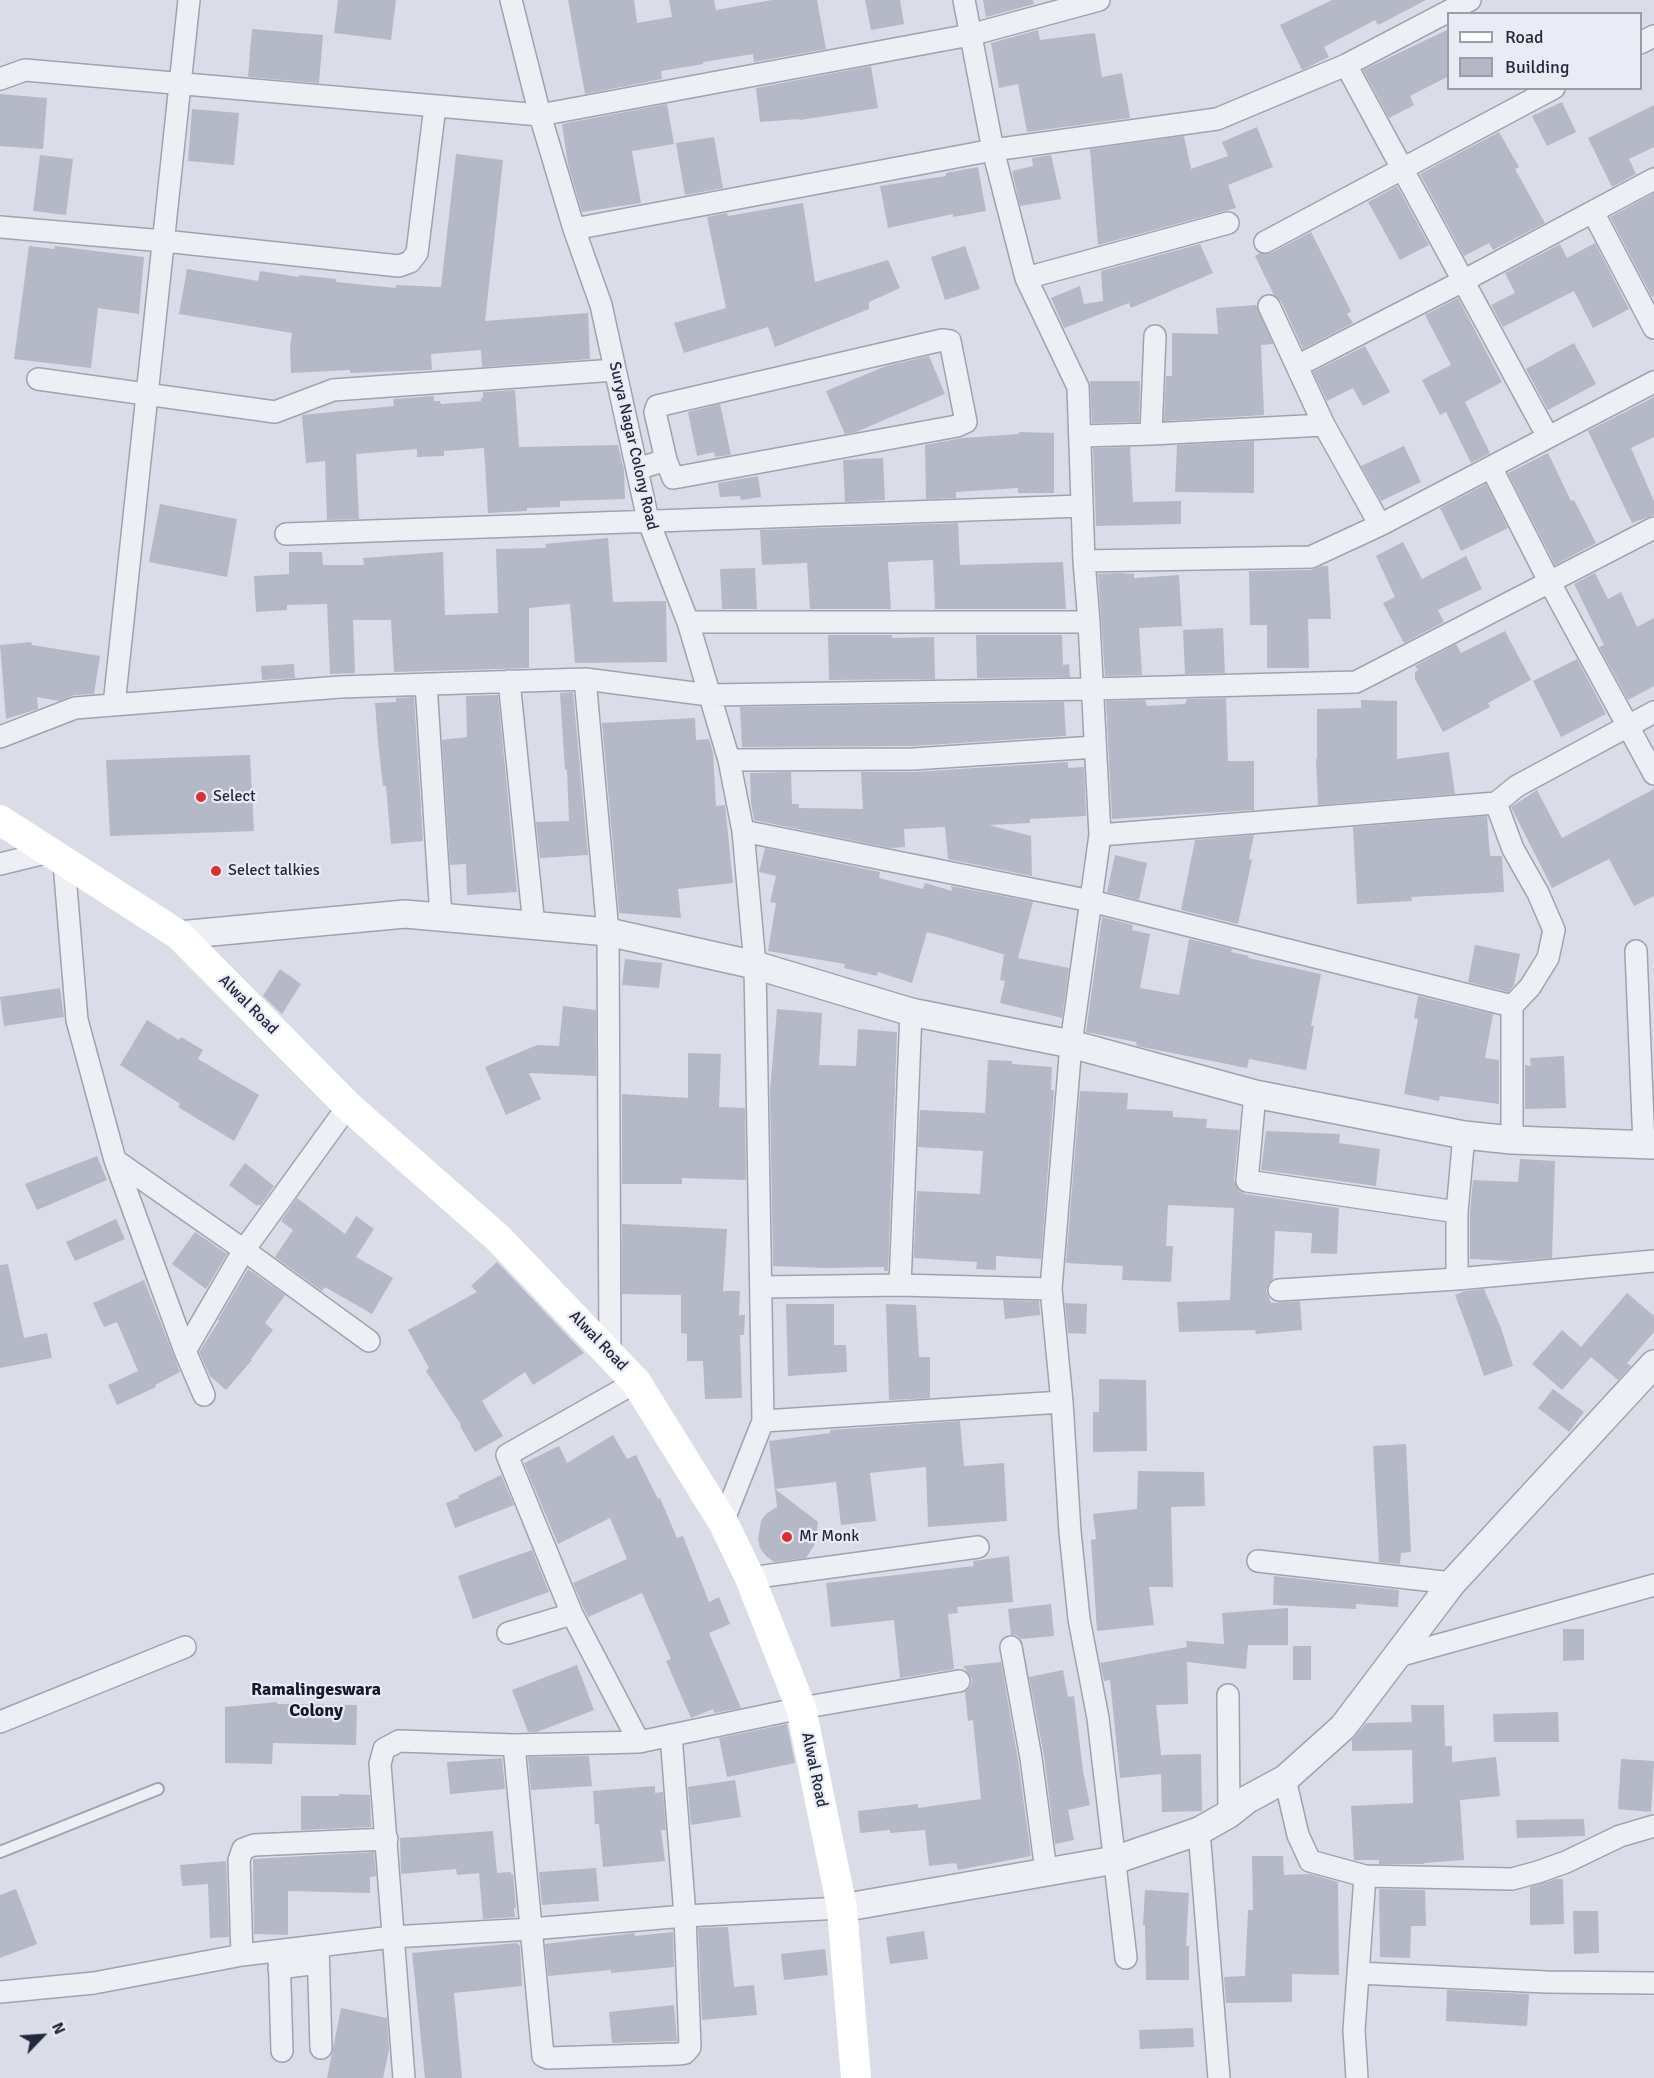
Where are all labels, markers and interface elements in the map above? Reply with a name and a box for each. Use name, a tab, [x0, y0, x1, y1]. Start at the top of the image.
legend	[1447, 12, 1642, 90]
text: Road	[1505, 26, 1544, 48]
text: Building	[1505, 56, 1569, 78]
street label: Surya Nagar Colony Road	[604, 360, 662, 532]
place label: Select	[213, 787, 256, 807]
marker: Select	[194, 790, 208, 804]
place label: Select talkies	[228, 861, 320, 881]
marker: Select talkies	[209, 864, 223, 878]
street label: Alwal Road	[214, 971, 282, 1039]
street label: Alwal Road	[565, 1307, 631, 1375]
place label: Mr Monk	[799, 1527, 859, 1547]
marker: Mr Monk	[780, 1530, 794, 1544]
district label: Ramalingeswara Colony	[251, 1679, 381, 1722]
street label: Alwal Road	[797, 1731, 831, 1809]
north arrow	[12, 2006, 72, 2066]
text: N	[47, 2019, 70, 2038]

